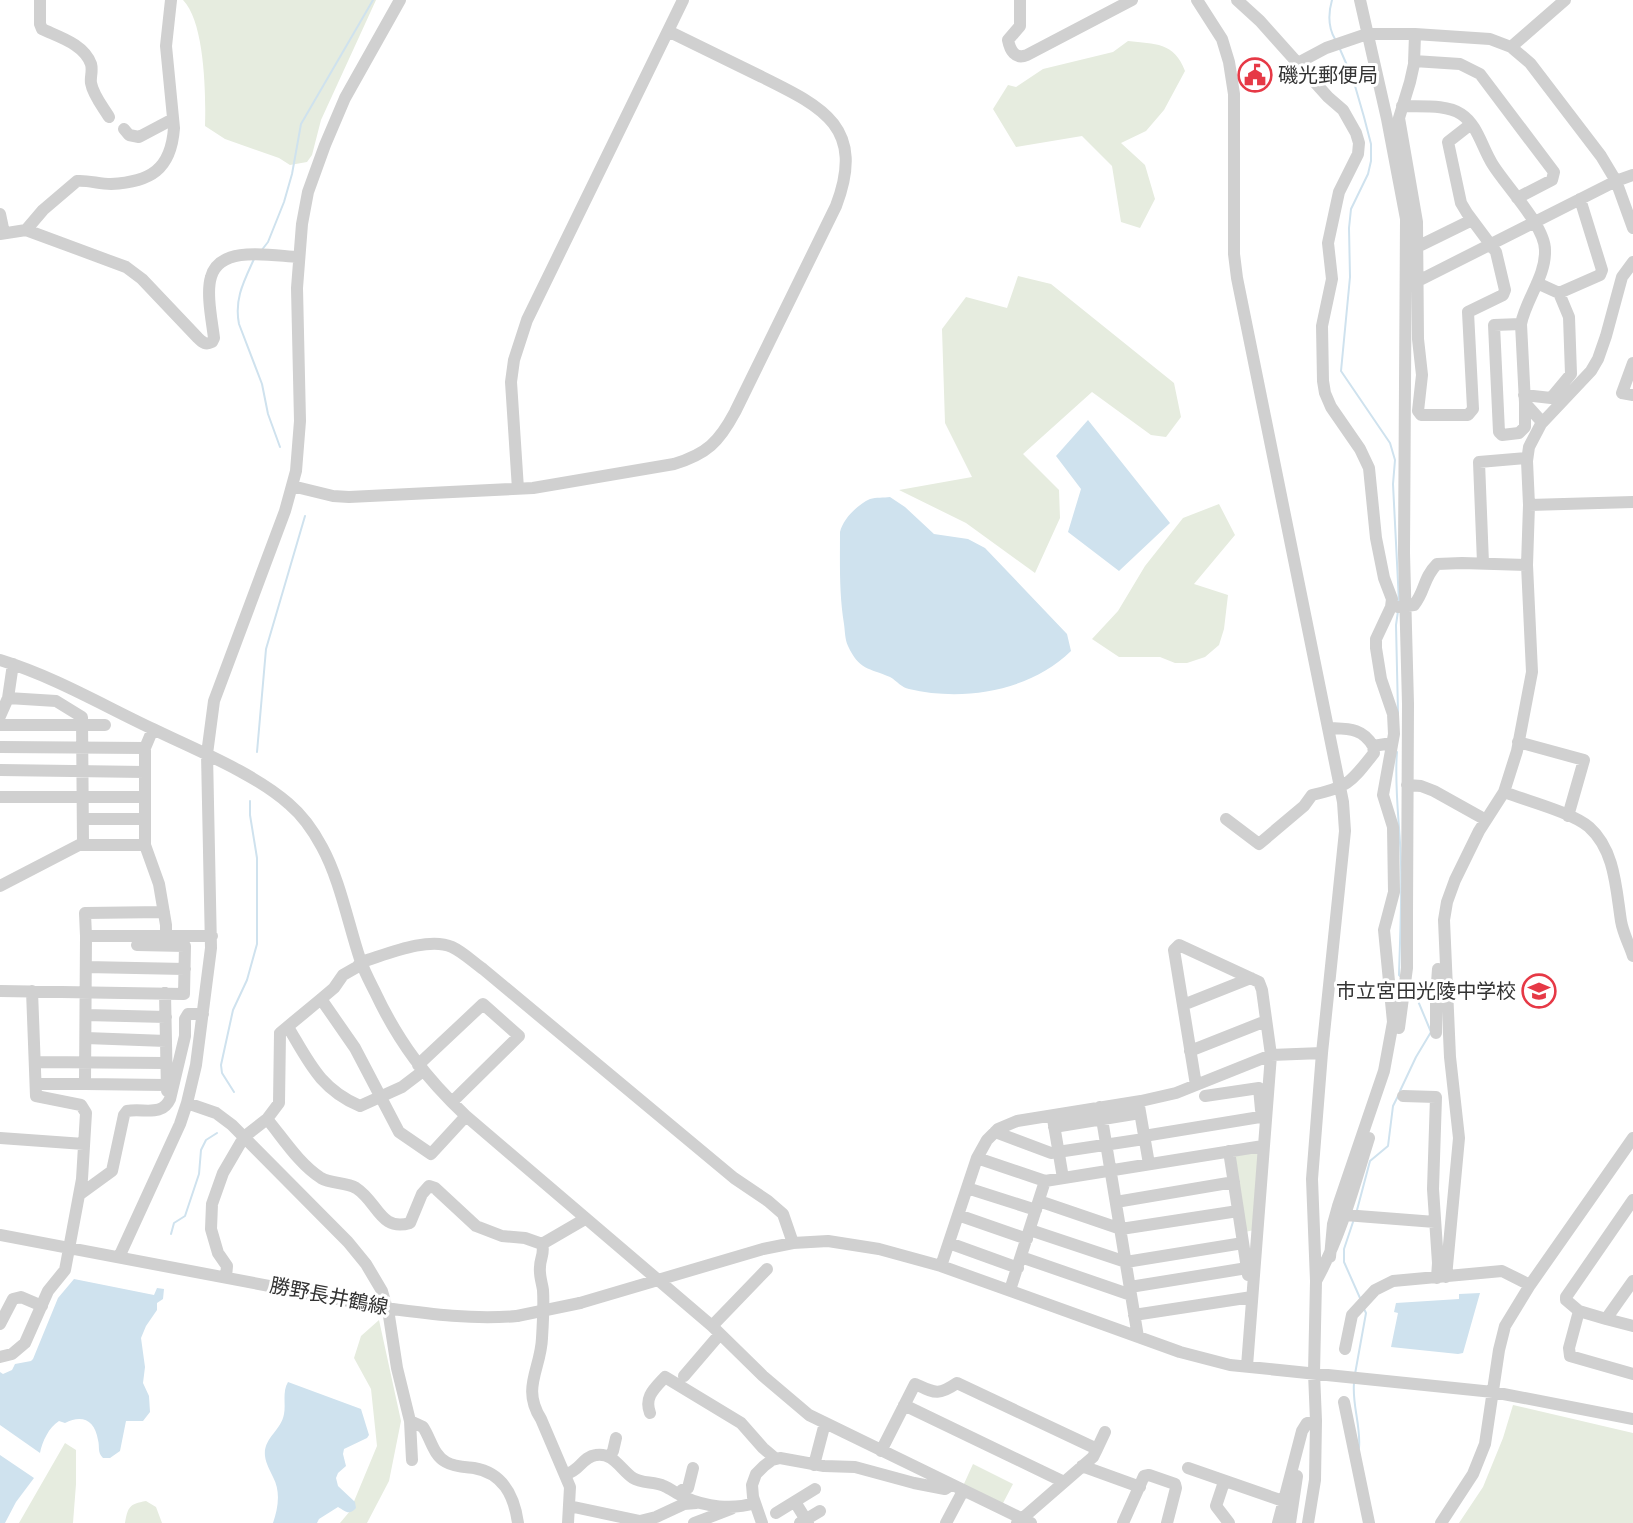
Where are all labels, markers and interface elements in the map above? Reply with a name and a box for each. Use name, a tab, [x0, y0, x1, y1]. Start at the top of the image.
public building icon: 磯光郵便局	[1237, 57, 1273, 93]
place label: 磯光郵便局	[1278, 61, 1378, 88]
school or university icon: 市立宮田光陵中学校	[1521, 973, 1557, 1009]
place label: 市立宮田光陵中学校	[1336, 977, 1516, 1004]
street label: 勝野長井鶴線	[268, 1271, 391, 1320]

